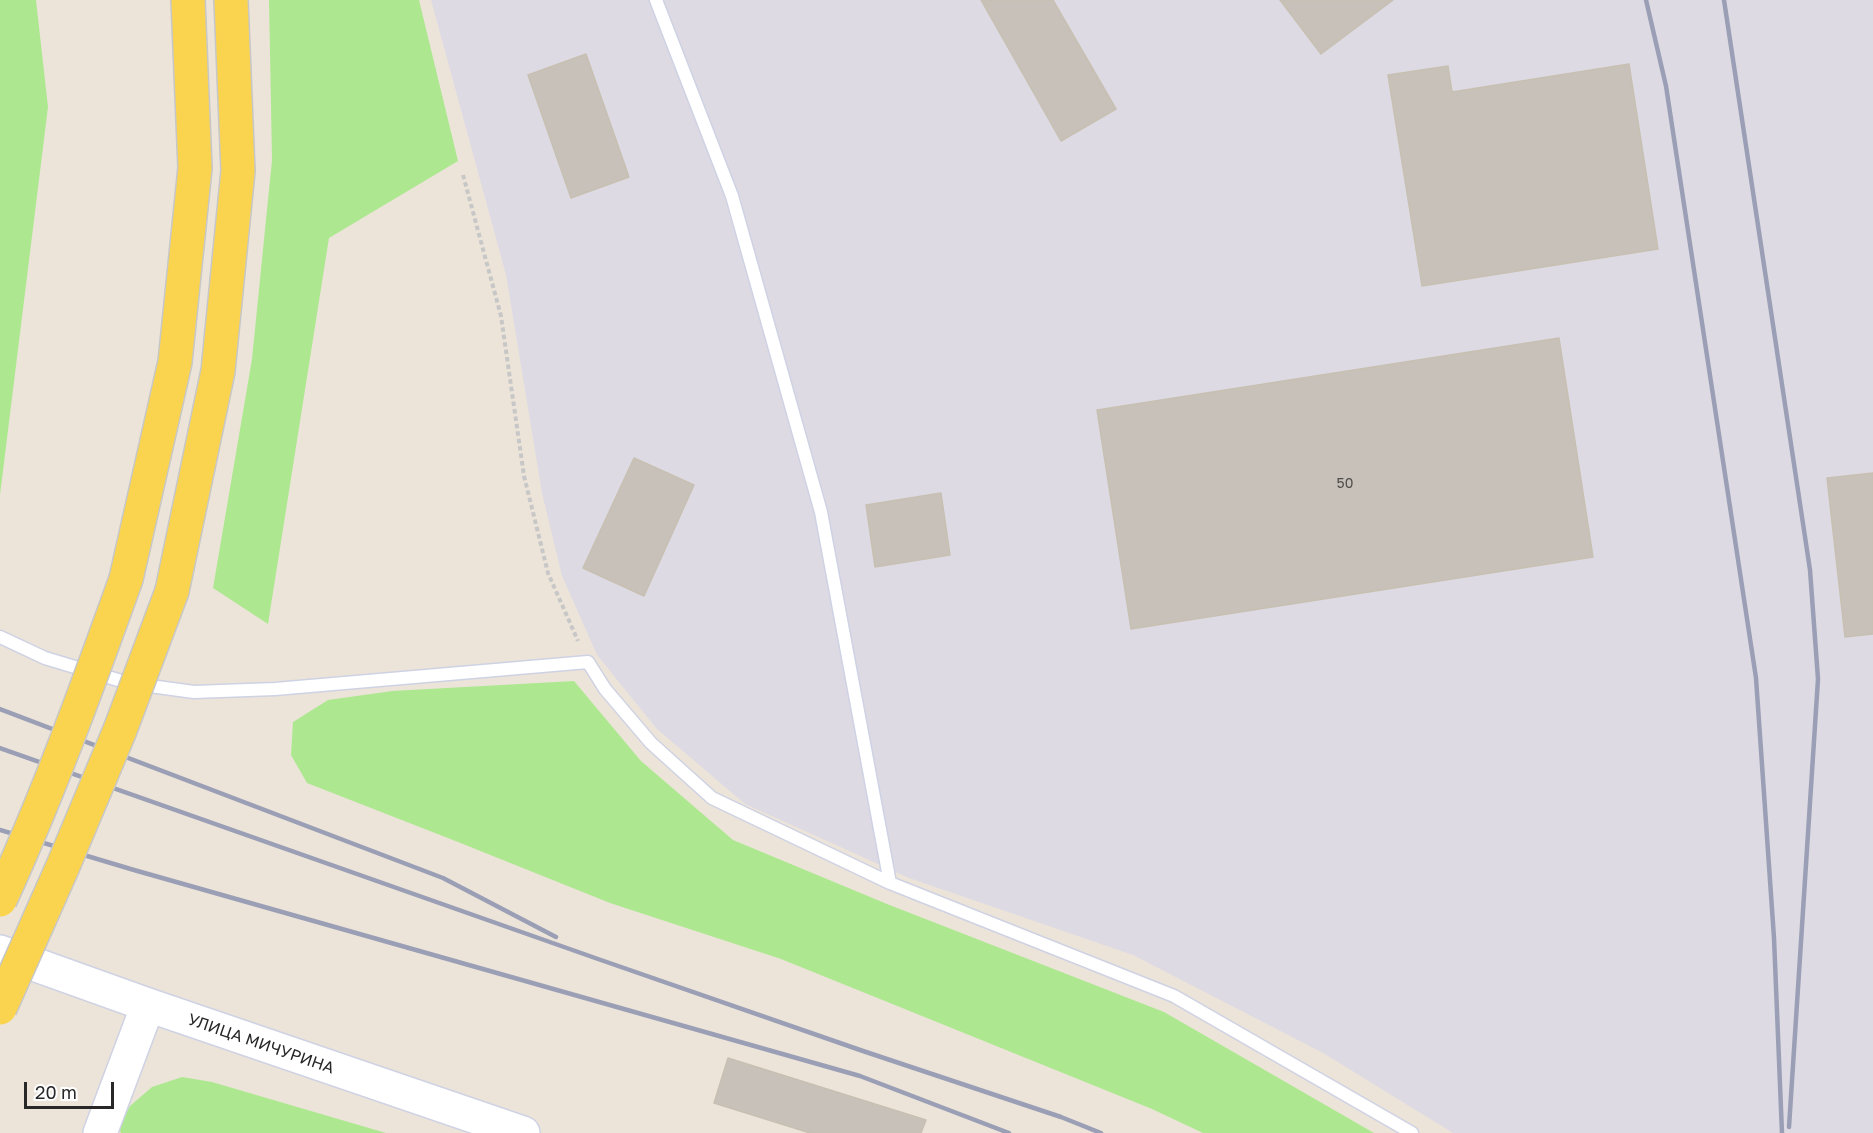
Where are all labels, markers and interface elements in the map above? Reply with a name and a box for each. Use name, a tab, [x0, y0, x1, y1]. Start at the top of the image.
house number: 50	[1337, 476, 1353, 492]
street label: УЛИЦА МИЧУРИНА	[185, 1010, 337, 1078]
scale bar	[27, 1070, 117, 1108]
text: 20 m	[35, 1081, 77, 1103]

